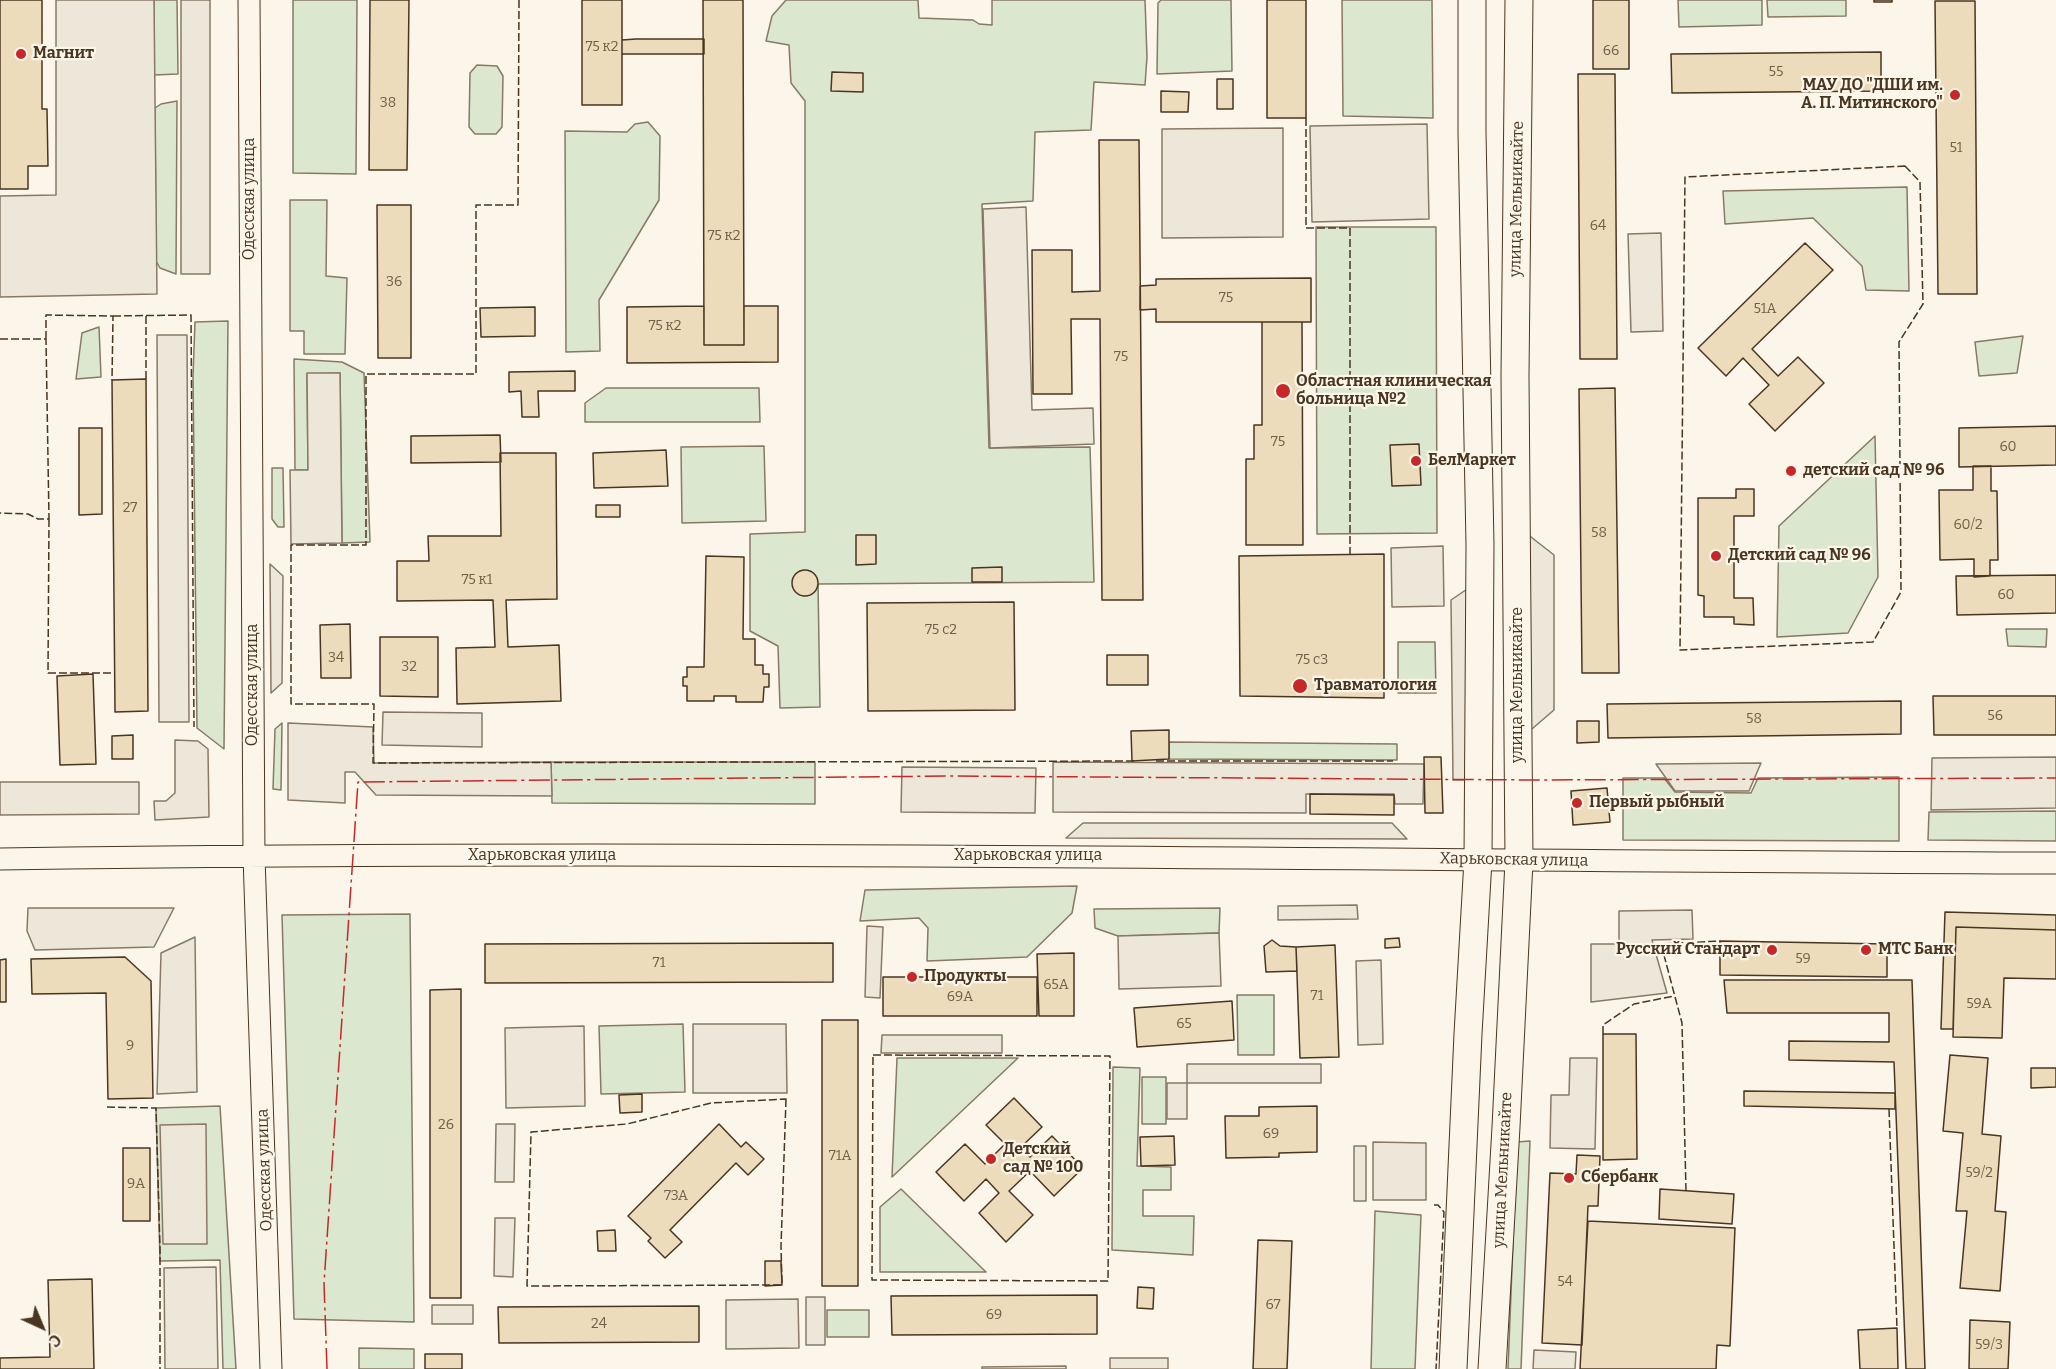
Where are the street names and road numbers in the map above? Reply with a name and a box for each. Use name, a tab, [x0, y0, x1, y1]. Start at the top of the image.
street label: улица Мельникайте	[1506, 121, 1528, 277]
street label: Одесская улица	[240, 138, 260, 260]
street label: улица Мельникайте	[1508, 607, 1528, 763]
street label: Одесская улица	[243, 624, 263, 746]
street label: Харьковская улица	[468, 846, 616, 866]
street label: Харьковская улица	[954, 846, 1102, 866]
street label: Харьковская улица	[1440, 849, 1588, 871]
street label: улица Мельникайте	[1489, 1092, 1517, 1248]
street label: Одесская улица	[253, 1108, 277, 1232]

